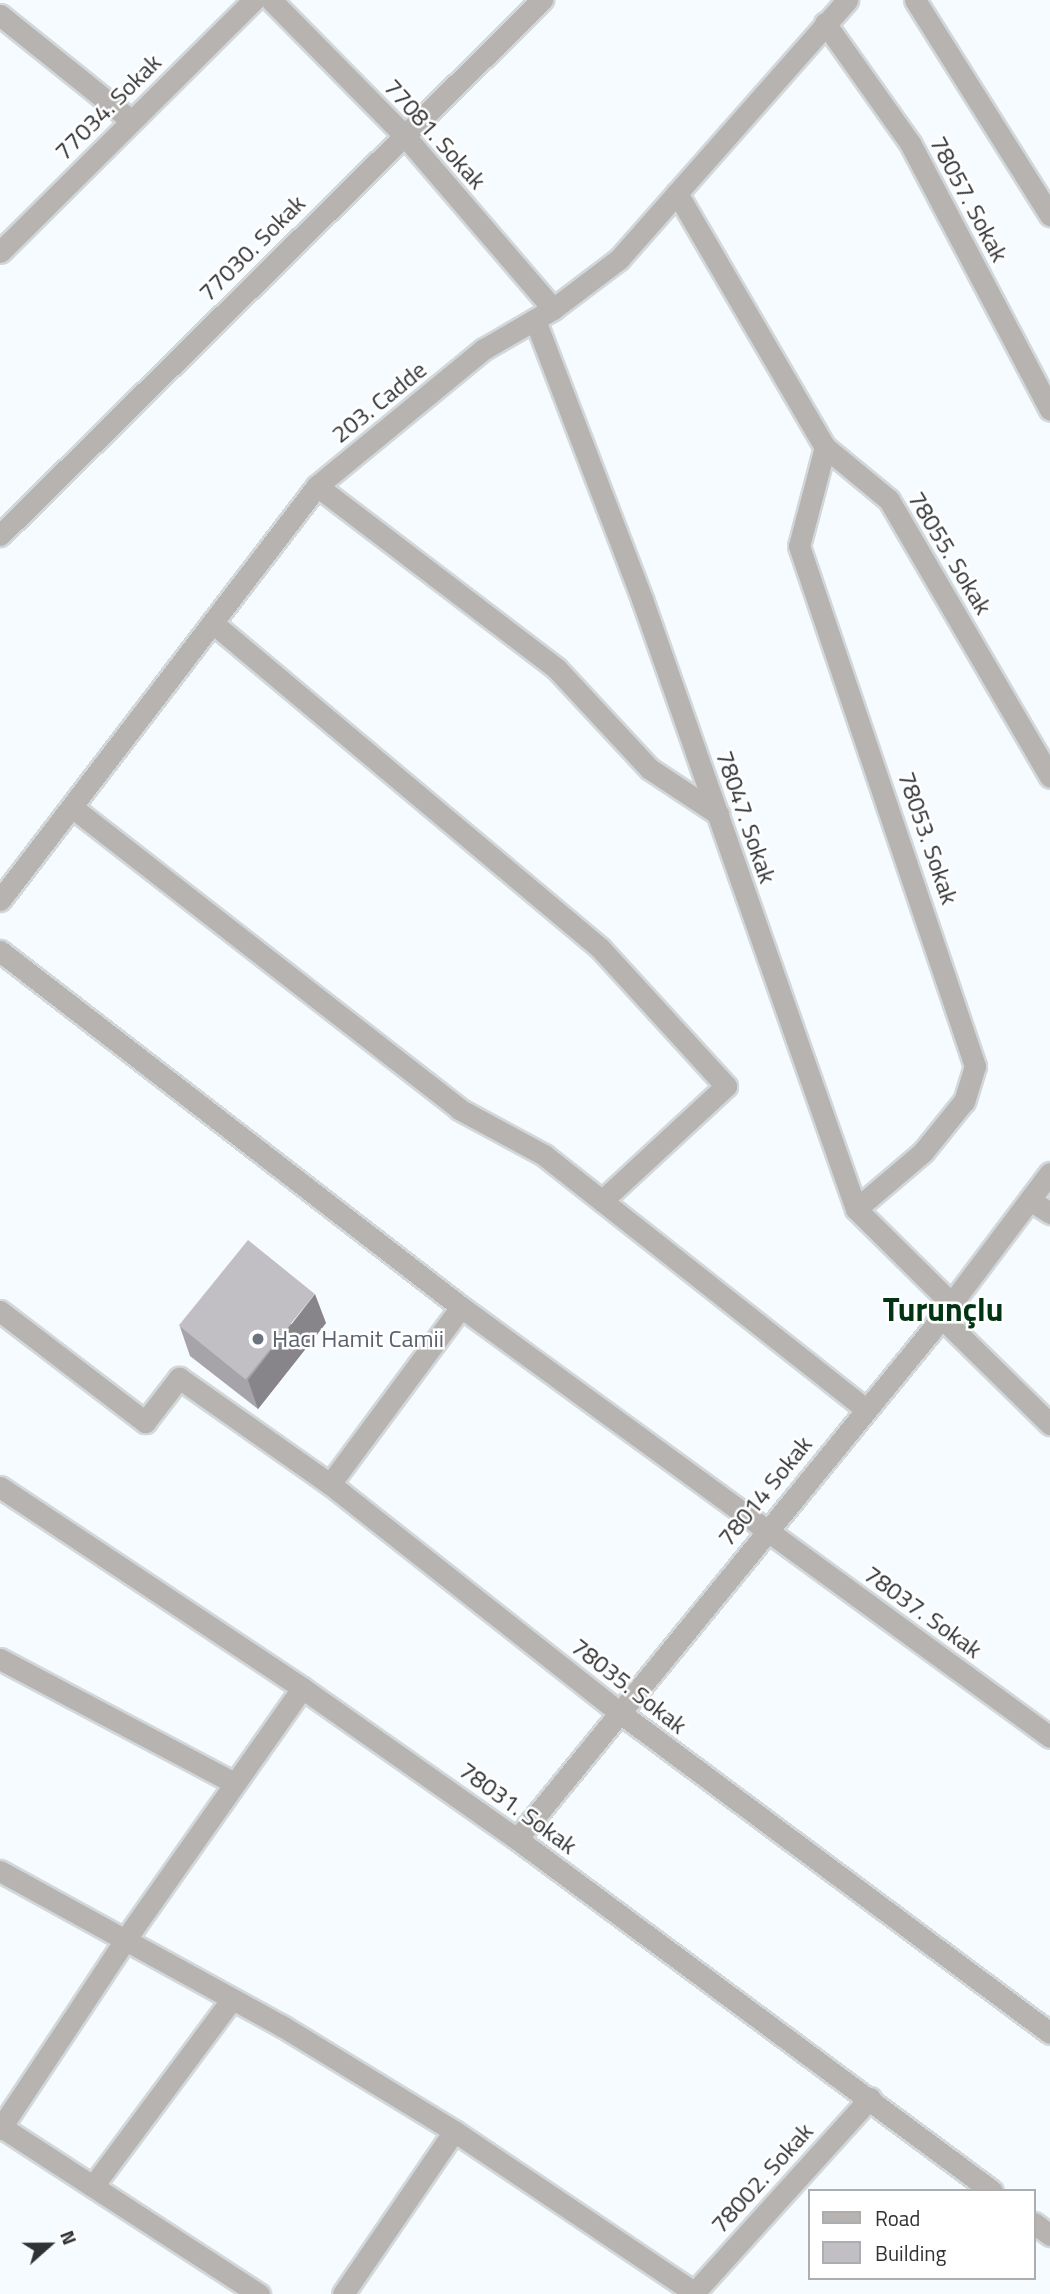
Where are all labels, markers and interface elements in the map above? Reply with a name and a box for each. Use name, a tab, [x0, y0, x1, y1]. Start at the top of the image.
street label: 77034. Sokak	[49, 48, 167, 166]
street label: 77081. Sokak	[378, 73, 492, 195]
street label: 78057. Sokak	[924, 131, 1014, 267]
street label: 77030. Sokak	[193, 189, 311, 307]
street label: 203. Cadde	[326, 355, 432, 449]
street label: 78055. Sokak	[902, 486, 998, 620]
street label: 78047. Sokak	[710, 747, 782, 887]
street label: 78053. Sokak	[892, 768, 964, 908]
district label: Turunçlu	[883, 1290, 1003, 1328]
place label: Hacı Hamit Camii	[272, 1325, 444, 1353]
marker: Hacı Hamit Camii	[250, 1331, 266, 1347]
street label: 78014 Sokak	[712, 1430, 818, 1552]
street label: 78037. Sokak	[859, 1560, 987, 1664]
street label: 78035. Sokak	[566, 1632, 692, 1740]
street label: 78031. Sokak	[454, 1756, 582, 1860]
street label: 78002. Sokak	[705, 2117, 819, 2239]
legend	[808, 2189, 1036, 2280]
text: Road	[875, 2202, 920, 2234]
north arrow	[14, 2210, 84, 2280]
text: N	[53, 2226, 85, 2249]
text: Building	[875, 2237, 946, 2269]

